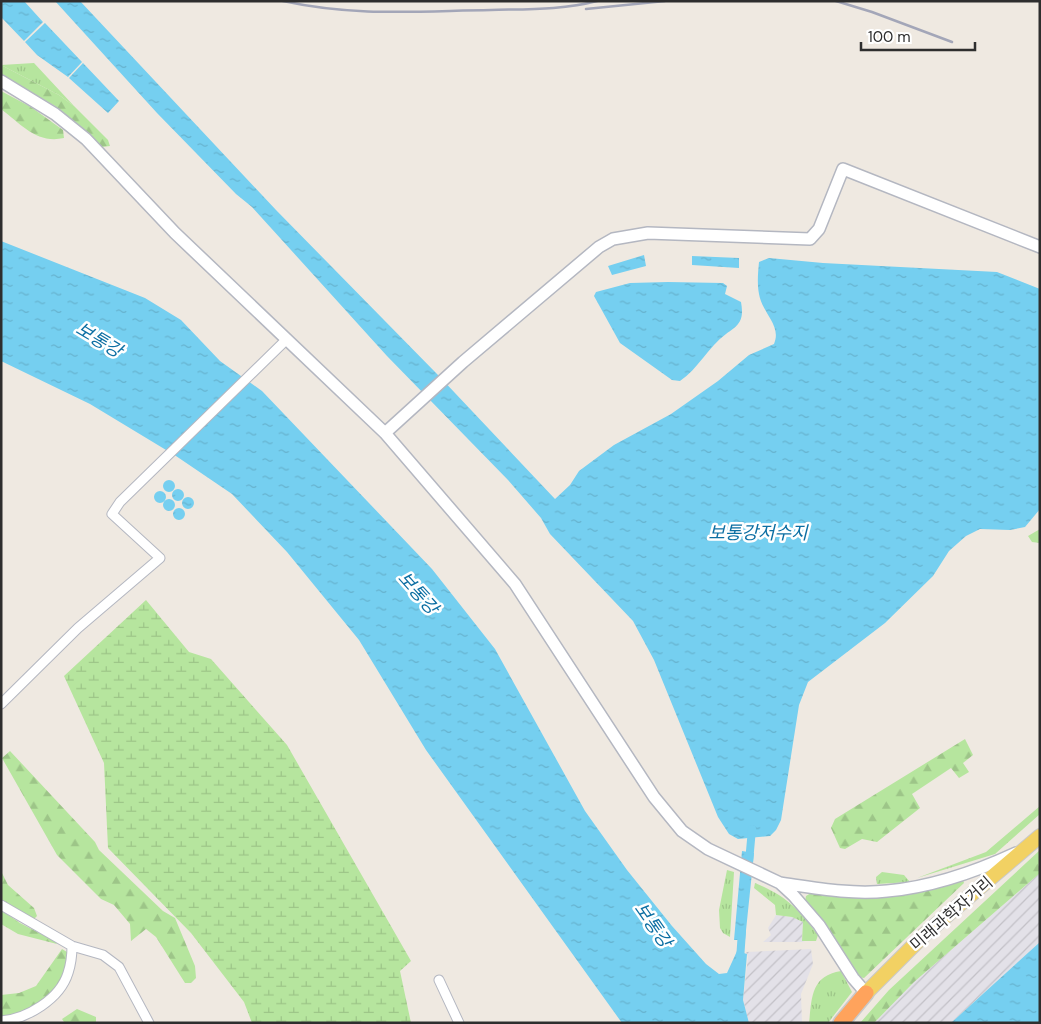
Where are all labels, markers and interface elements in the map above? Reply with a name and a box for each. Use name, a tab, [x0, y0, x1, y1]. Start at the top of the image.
scale bar	[861, 20, 975, 52]
text: 100 m	[868, 27, 911, 47]
water label: 보통강	[72, 317, 129, 364]
water label: 보통강저수지	[708, 521, 809, 545]
water label: 보통강	[392, 567, 445, 621]
street label: 미래과학자거리	[906, 872, 997, 955]
water label: 보통강	[629, 898, 678, 954]

